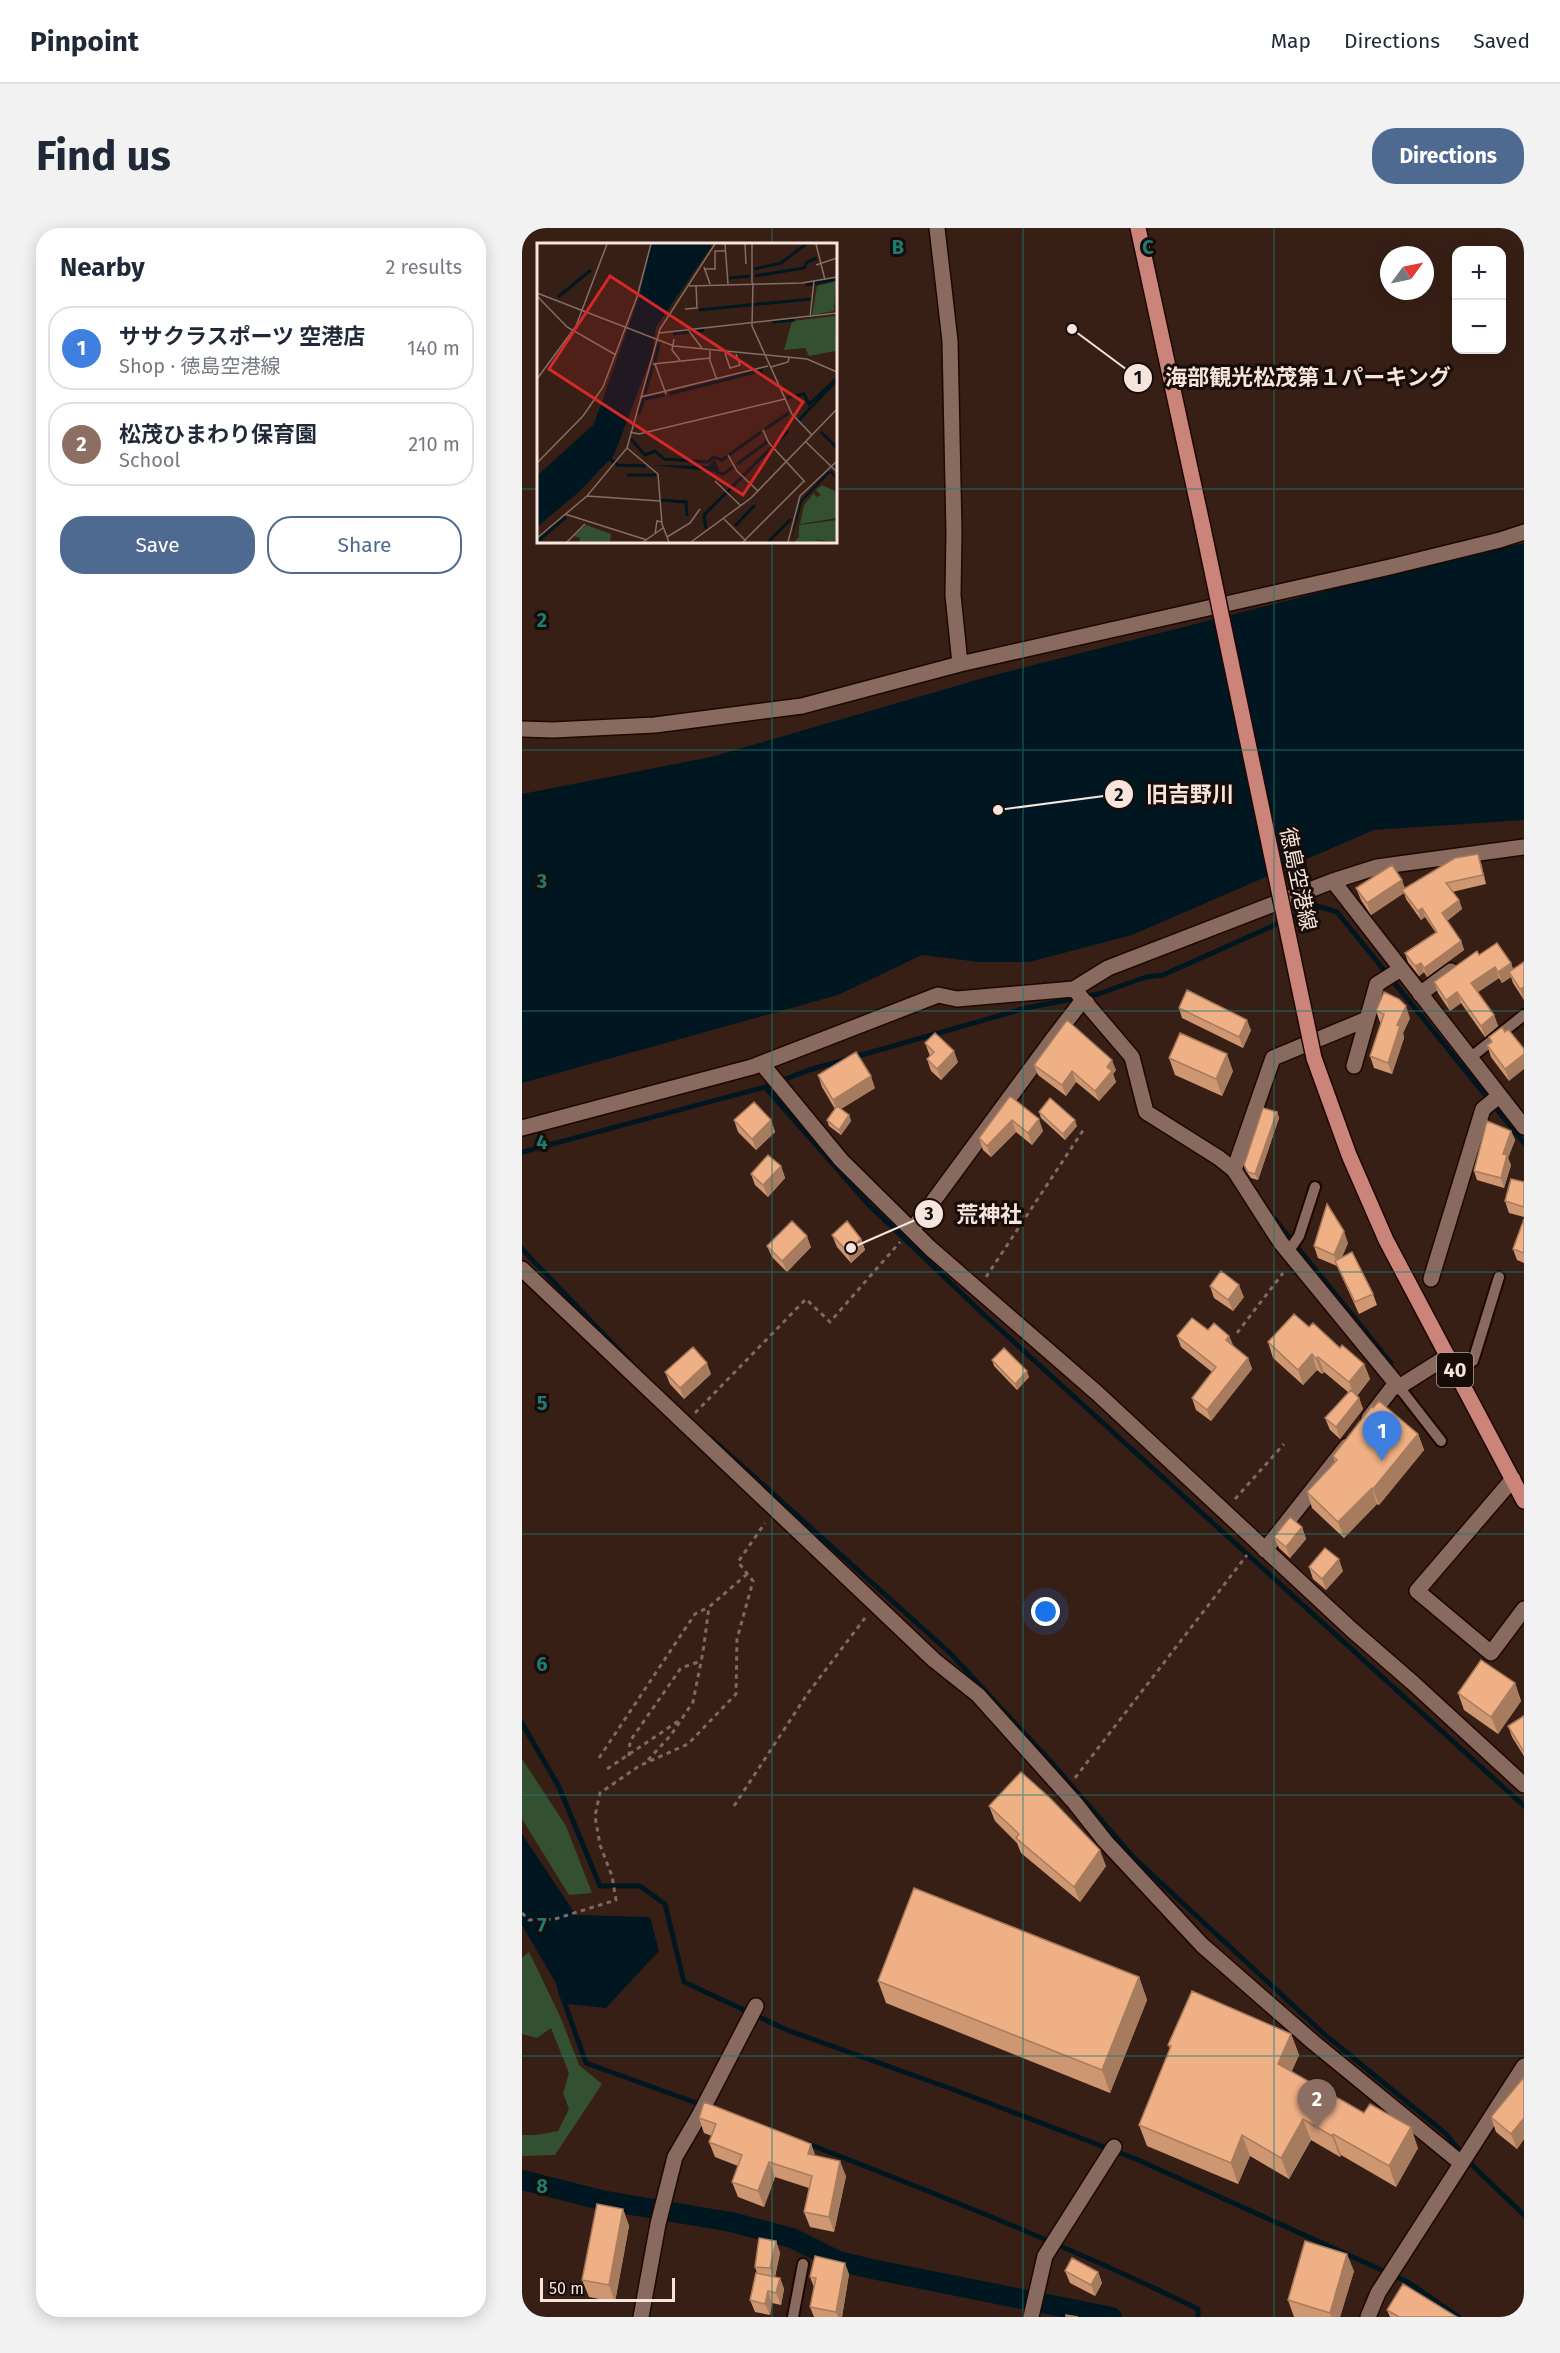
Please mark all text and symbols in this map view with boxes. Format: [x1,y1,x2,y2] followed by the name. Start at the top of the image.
[30,25,139,58] text: Pinpoint
[1271,28,1311,54] text: Map
[1344,28,1440,54] text: Directions
[1473,28,1530,54] text: Saved
[1372,128,1524,184] button: Directions
[36,131,171,181] text: Find us
[892,235,904,259] text: B
[1142,235,1154,259] text: C
[537,243,837,543] inset map
[1380,246,1434,300] north arrow
[1452,246,1506,354] map controls
[1452,246,1506,300] button: +
[60,252,145,283] text: Nearby
[385,255,462,279] text: 2 results
[1452,300,1506,354] button: −
[119,323,365,350] text: ササクラスポーツ 空港店
[77,336,86,360] text: 1
[407,336,460,360] text: 140 m
[119,354,281,378] text: Shop · 徳島空港線
[1123,358,1463,398] callout: 海部観光松茂第１パーキング
[1165,364,1451,391] text: 海部観光松茂第１パーキング
[1134,367,1142,389] text: 1
[119,421,317,448] text: 松茂ひまわり保育園
[76,432,87,456] text: 2
[408,432,460,456] text: 210 m
[119,448,180,472] text: School
[60,516,255,574] button: Save
[267,516,462,574] button: Share
[537,608,547,632] text: 2
[1104,774,1246,814] callout: 旧吉野川
[1146,781,1234,808] text: 旧吉野川
[1114,784,1124,806] text: 2
[1274,825,1322,933] street label: 徳島空港線
[536,869,547,893] text: 3
[536,1130,548,1154] text: 4
[914,1194,1034,1234] callout: 荒神社
[956,1201,1022,1228] text: 荒神社
[923,1203,934,1225] text: 3
[1437,1353,1473,1387] road number: 40
[537,1391,548,1415] text: 5
[1362,1412,1402,1461] pin: 1
[1031,1597,1060,1626] your location
[536,1652,548,1676] text: 6
[537,1913,547,1937] text: 7
[1298,2080,1336,2129] pin: 2
[536,2174,548,2198] text: 8
[540,2275,675,2302] scale bar
[549,2279,584,2298] text: 50 m

